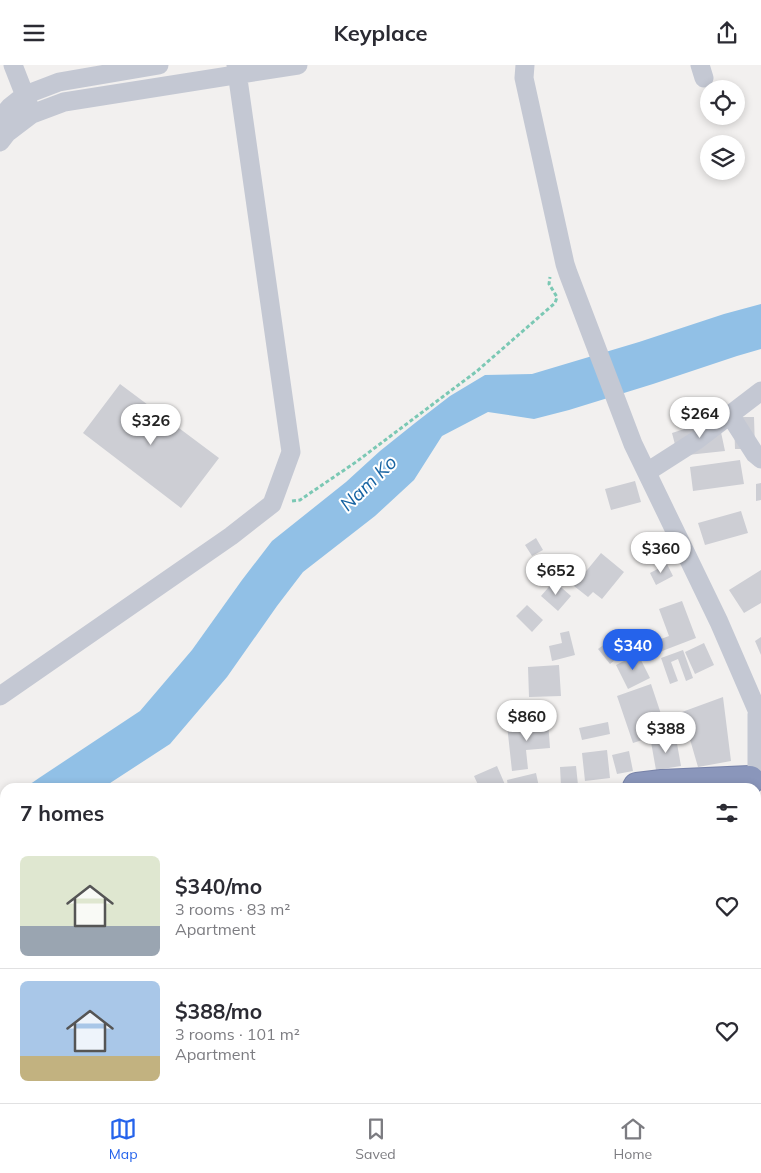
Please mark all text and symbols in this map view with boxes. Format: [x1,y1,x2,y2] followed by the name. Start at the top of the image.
[20,19,48,47] icon: menu
[333,19,428,47] text: Keyplace
[713,19,741,47] icon: share
[700,80,745,180] map controls
[700,80,745,125] button: locate
[700,135,745,180] button: layers
[670,397,730,439] pin: $264
[121,403,181,446] pin: $326
[681,403,719,423] text: $264
[132,410,170,430] text: $326
[335,450,402,516] water label: Nam Ko
[631,531,691,574] pin: $360
[642,538,680,558] text: $360
[526,553,586,596] pin: $652
[537,560,575,580] text: $652
[603,629,663,671] pin: $340
[614,635,652,655] text: $340
[497,699,557,742] pin: $860
[508,706,546,726] text: $860
[636,711,696,754] pin: $388
[647,718,685,738] text: $388
[713,799,741,827] icon: filters
[20,800,104,826] text: 7 homes
[175,873,262,899] text: $340/mo
[60,876,120,936] icon: home
[713,892,741,920] icon: heart
[175,899,290,919] text: 3 rooms · 83 m²
[175,919,256,939] text: Apartment
[175,998,262,1024] text: $388/mo
[60,1001,120,1061] icon: home
[713,1017,741,1045] icon: heart
[175,1024,300,1044] text: 3 rooms · 101 m²
[175,1044,256,1064] text: Apartment
[109,1115,138,1163] tab: Map
[355,1115,396,1163] tab: Saved
[613,1115,652,1163] tab: Home

